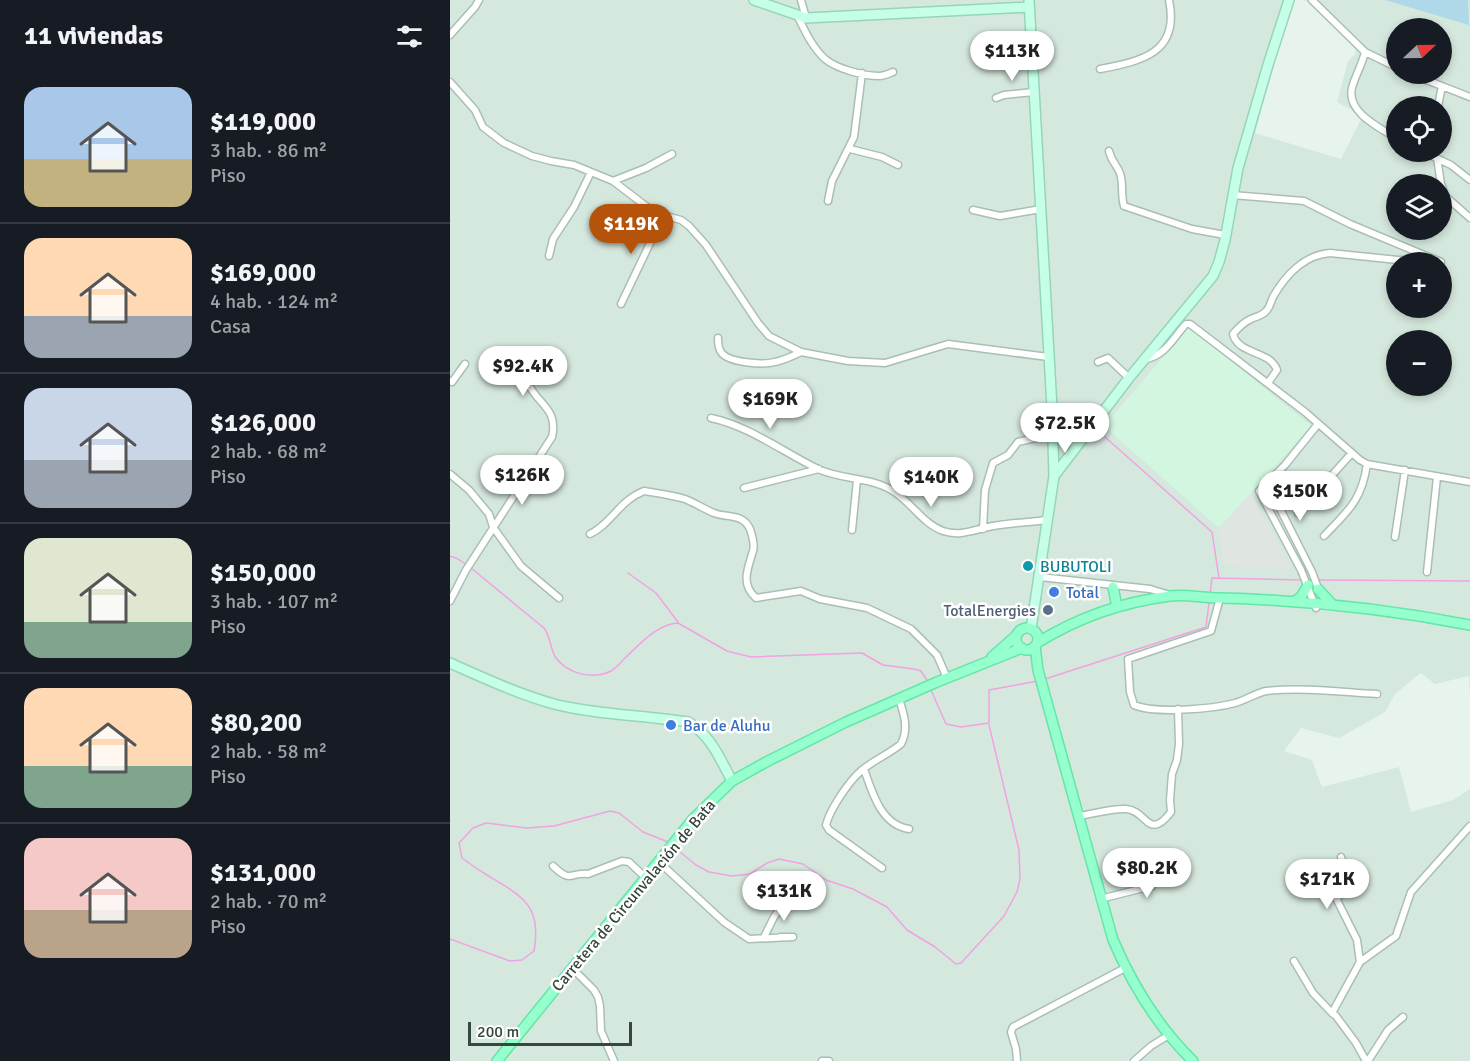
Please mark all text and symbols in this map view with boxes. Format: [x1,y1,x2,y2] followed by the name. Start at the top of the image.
[1386,18,1452,84] north arrow
[1386,18,1452,396] map controls
[24,20,163,52] text: 11 viviendas
[393,20,426,53] icon: filters
[970,31,1054,82] pin: $113K
[984,38,1040,63] text: $113K
[1386,96,1452,162] button: locate
[210,106,316,138] text: $119,000
[72,111,144,183] icon: home
[210,138,327,163] text: 3 hab. · 86 m²
[210,163,246,188] text: Piso
[1386,174,1452,240] button: layers
[589,204,673,255] pin: $119K
[603,211,659,236] text: $119K
[1386,252,1452,318] button: +
[210,257,316,289] text: $169,000
[72,262,144,334] icon: home
[210,289,338,314] text: 4 hab. · 124 m²
[210,314,251,339] text: Casa
[1386,330,1452,396] button: −
[474,346,572,397] pin: $92.4K
[492,353,554,378] text: $92.4K
[728,379,812,430] pin: $169K
[742,386,798,411] text: $169K
[1016,403,1114,454] pin: $72.5K
[210,407,316,439] text: $126,000
[1034,410,1096,435] text: $72.5K
[72,412,144,484] icon: home
[210,439,327,464] text: 2 hab. · 68 m²
[480,455,564,506] pin: $126K
[889,457,973,508] pin: $140K
[494,462,550,487] text: $126K
[210,464,246,489] text: Piso
[903,464,959,489] text: $140K
[1258,471,1342,522] pin: $150K
[1272,478,1328,503] text: $150K
[210,557,316,589] text: $150,000
[1040,557,1112,577] place label: BUBUTOLI
[1021,559,1035,573] marker: BUBUTOLI
[72,562,144,634] icon: home
[1066,583,1099,603] place label: Total
[1047,585,1061,599] marker: Total
[210,589,338,614] text: 3 hab. · 107 m²
[944,601,1036,621] place label: TotalEnergies
[1041,603,1055,617] marker: TotalEnergies
[210,614,246,639] text: Piso
[210,707,302,739] text: $80,200
[72,712,144,784] icon: home
[683,716,771,736] place label: Bar de Aluhu
[664,718,678,732] marker: Bar de Aluhu
[210,739,327,764] text: 2 hab. · 58 m²
[210,764,246,789] text: Piso
[548,796,720,996] street label: Carretera de Circunvalación de Bata
[1098,848,1196,899] pin: $80.2K
[1116,855,1178,880] text: $80.2K
[210,857,316,889] text: $131,000
[1285,859,1369,910] pin: $171K
[72,862,144,934] icon: home
[1299,866,1355,891] text: $171K
[742,871,826,922] pin: $131K
[756,878,812,903] text: $131K
[210,889,327,914] text: 2 hab. · 70 m²
[210,914,246,939] text: Piso
[468,1019,632,1046] scale bar
[477,1022,519,1042] text: 200 m

